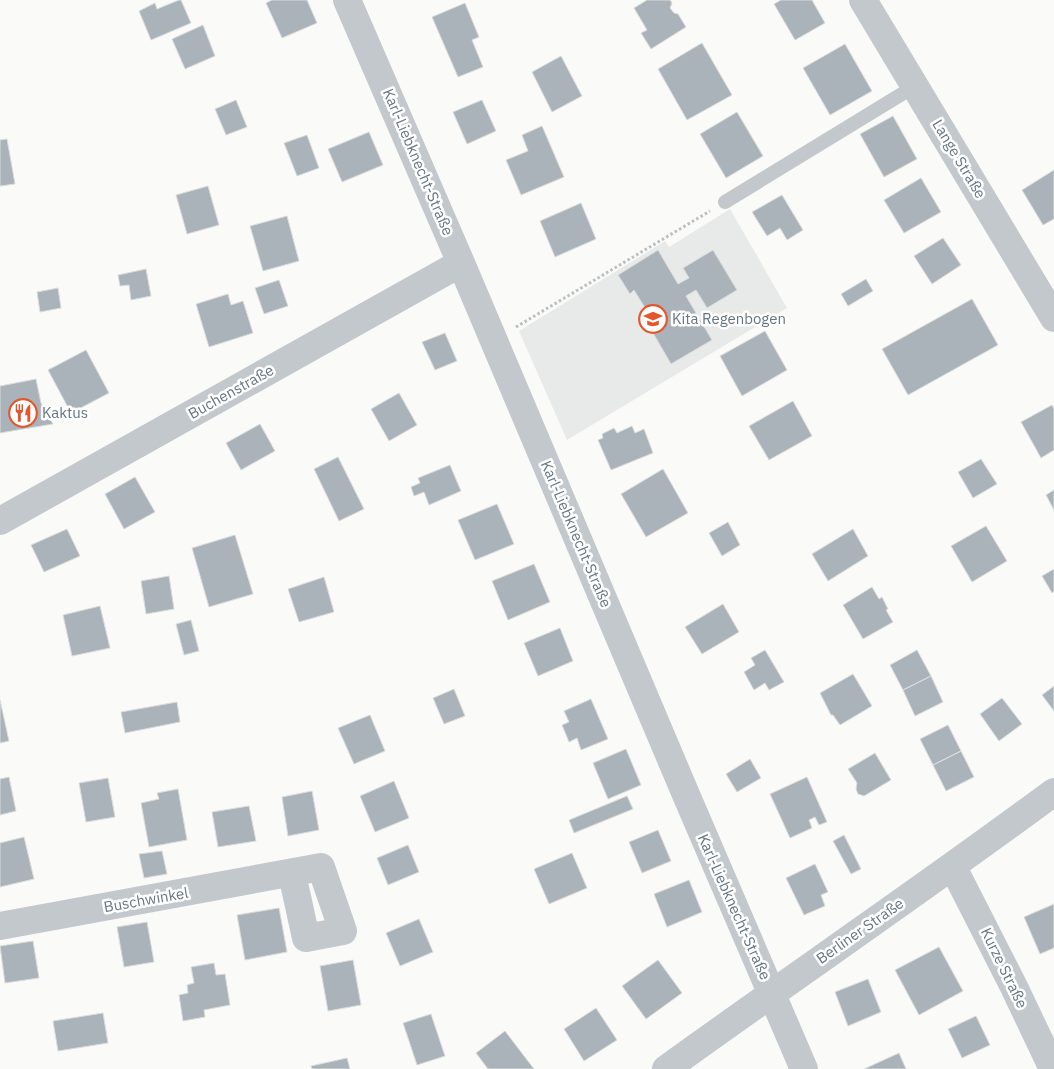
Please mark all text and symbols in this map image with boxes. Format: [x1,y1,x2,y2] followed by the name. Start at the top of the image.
[379,86,458,238] street label: Karl-Liebknecht-Straße
[928,116,990,202] street label: Lange Straße
[638,304,668,334] school or university icon: Kita Regenbogen
[672,309,786,328] place label: Kita Regenbogen
[185,360,277,423] street label: Buchenstraße
[8,398,38,428] restaurant icon: Kaktus
[42,403,88,422] place label: Kaktus
[537,458,616,610] street label: Karl-Liebknecht-Straße
[694,831,775,983] street label: Karl-Liebknecht-Straße
[102,883,190,916] street label: Buschwinkel
[812,893,907,968] street label: Berliner Straße
[977,924,1032,1011] street label: Kurze Straße

